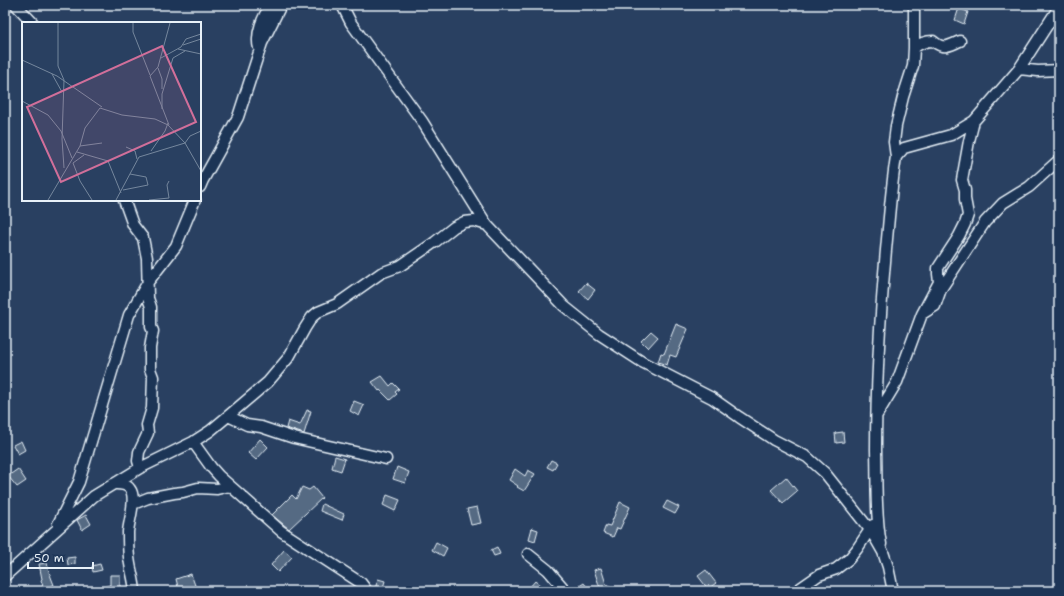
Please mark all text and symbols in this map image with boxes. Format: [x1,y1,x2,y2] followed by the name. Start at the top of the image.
[22,22,201,201] inset map
[28,544,93,570] scale bar
[34,550,64,566] text: 50 m

